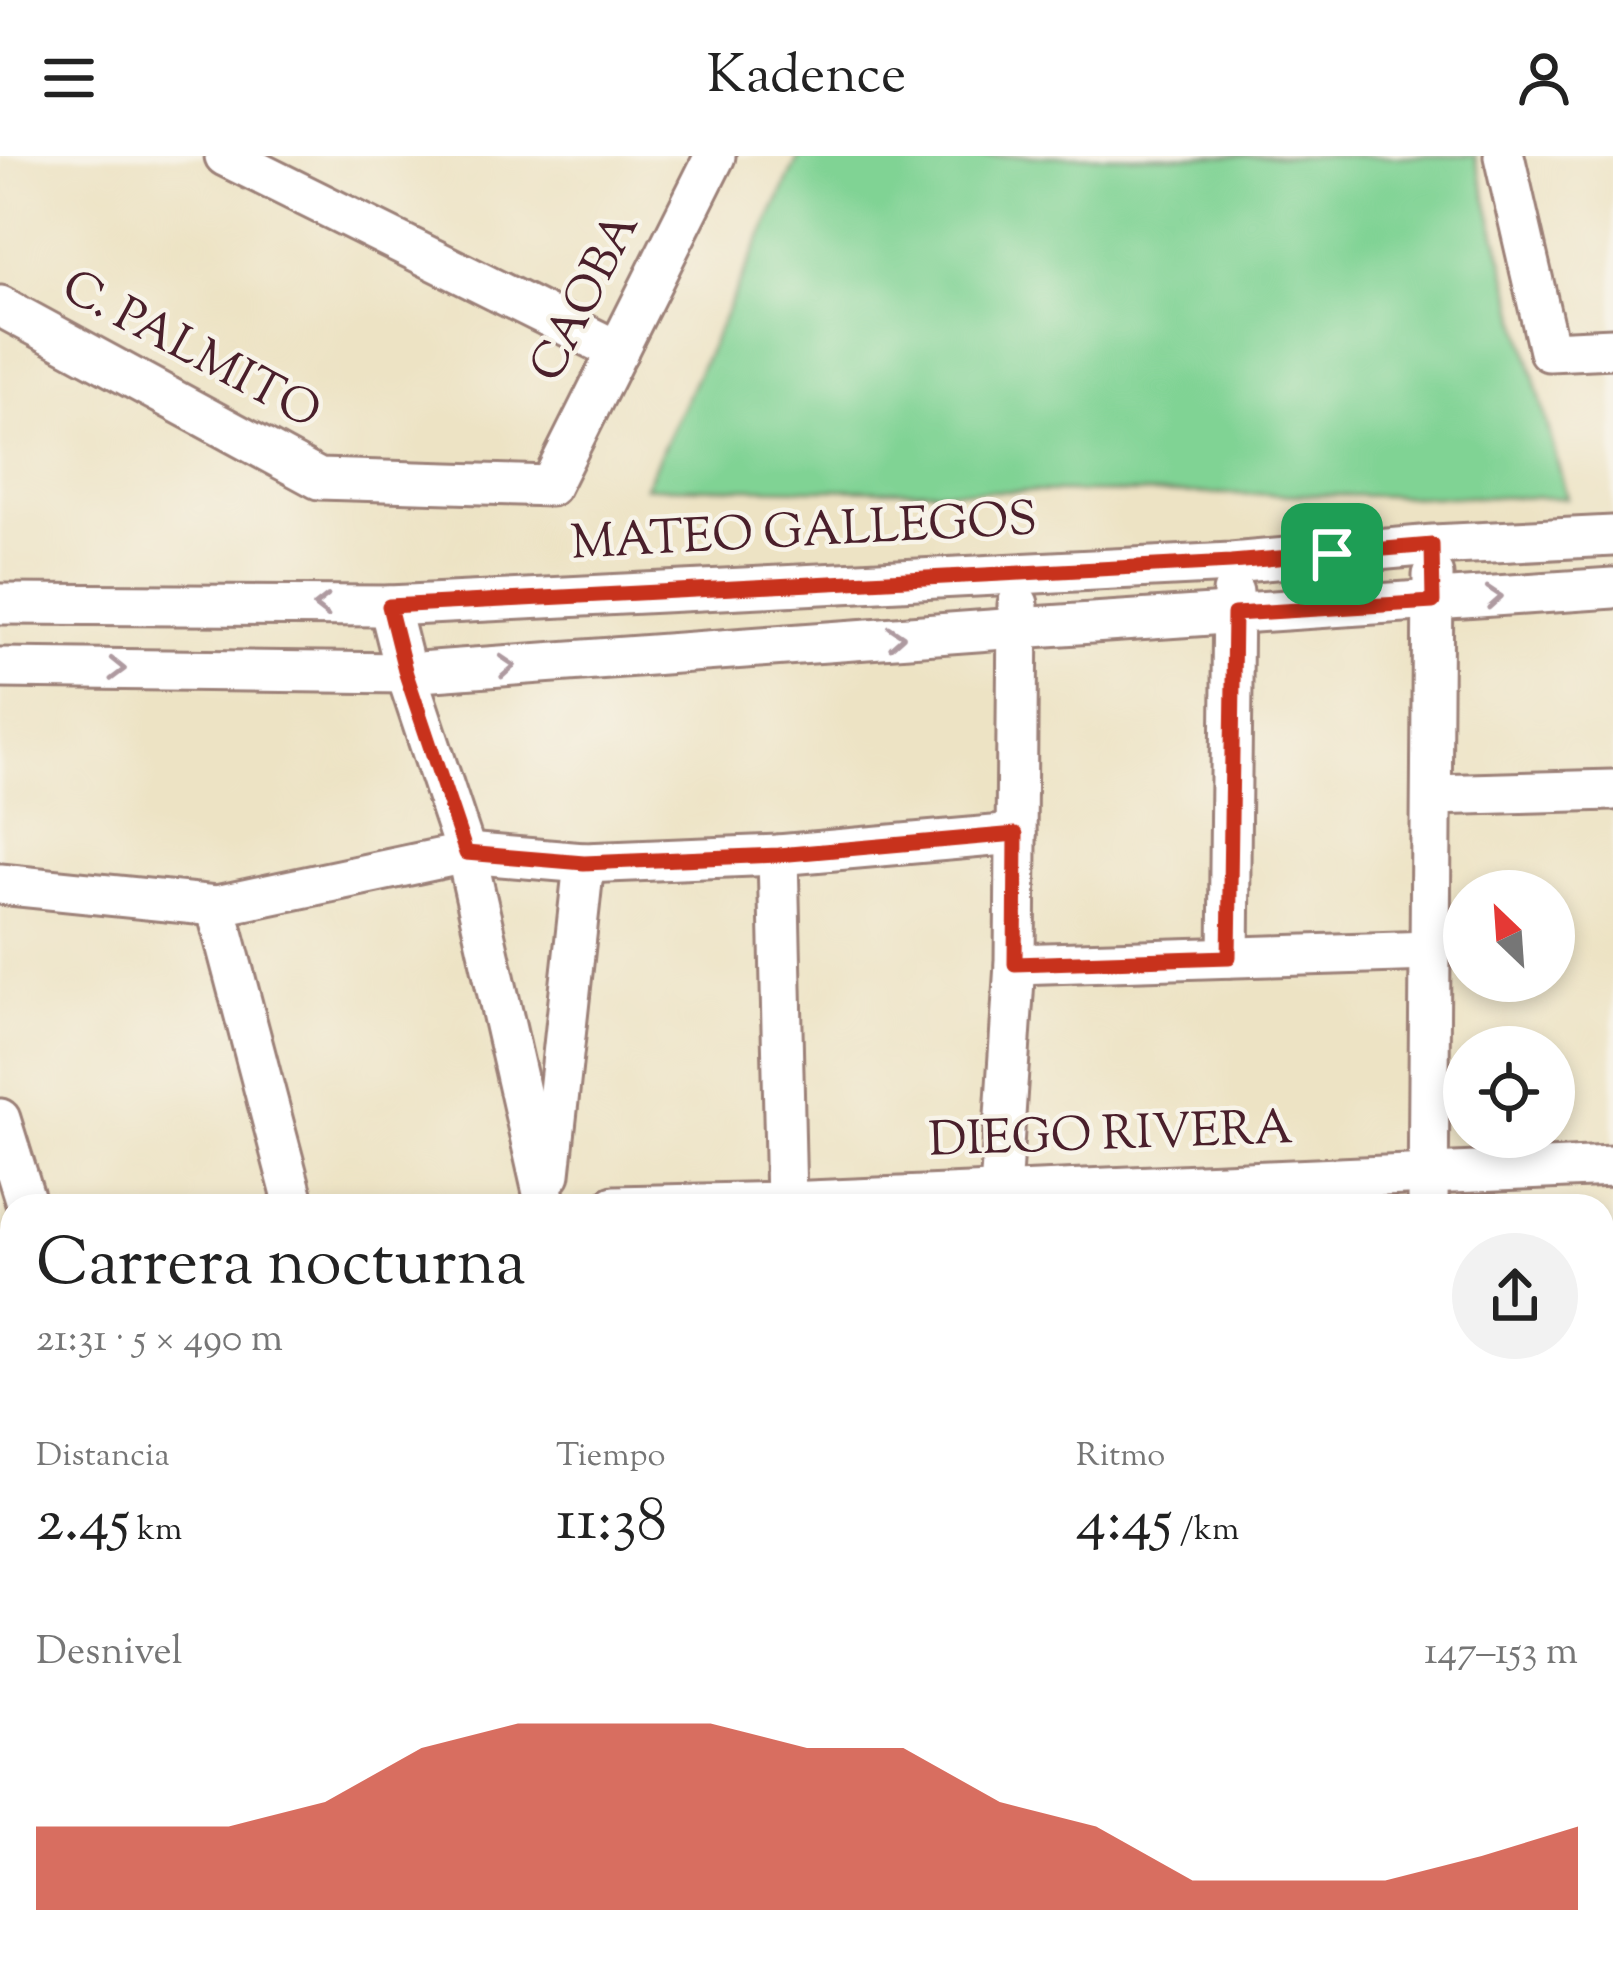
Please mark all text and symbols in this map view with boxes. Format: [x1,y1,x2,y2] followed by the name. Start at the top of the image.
[707,39,906,117] text: Kadence
[36,45,102,111] icon: menu
[1511,45,1577,111] icon: person
[515,201,659,395] street label: CAOBA
[48,255,332,449] street label: C. PALMITO
[569,487,1039,581] street label: MATEO GALLEGOS
[1281,503,1383,605] pin
[1299,521,1365,587] icon: arrive
[1485,585,1504,611] one-way arrow
[312,593,331,619] one-way arrow
[887,625,906,650] one-way arrow
[498,653,517,679] one-way arrow
[108,656,127,682] one-way arrow
[1443,870,1575,1002] north arrow
[1443,870,1575,1158] map controls
[1443,1026,1575,1158] button: locate
[928,1096,1294,1178] street label: DIEGO RIVERA
[36,1220,526,1315] text: Carrera nocturna
[1452,1233,1578,1359] button: share
[36,1313,283,1369] text: 21:31 · 5 × 490 m
[36,1433,170,1481] text: Distancia
[556,1433,666,1481] text: Tiempo
[1076,1433,1165,1481] text: Ritmo
[36,1481,130,1568] text: 2.45
[556,1481,667,1568] text: 11:38
[1076,1481,1173,1568] text: 4:45
[130,1507,182,1555] text: km
[1173,1507,1239,1555] text: /km
[36,1626,182,1682] text: Desnivel
[1424,1626,1578,1682] text: 147–153 m

